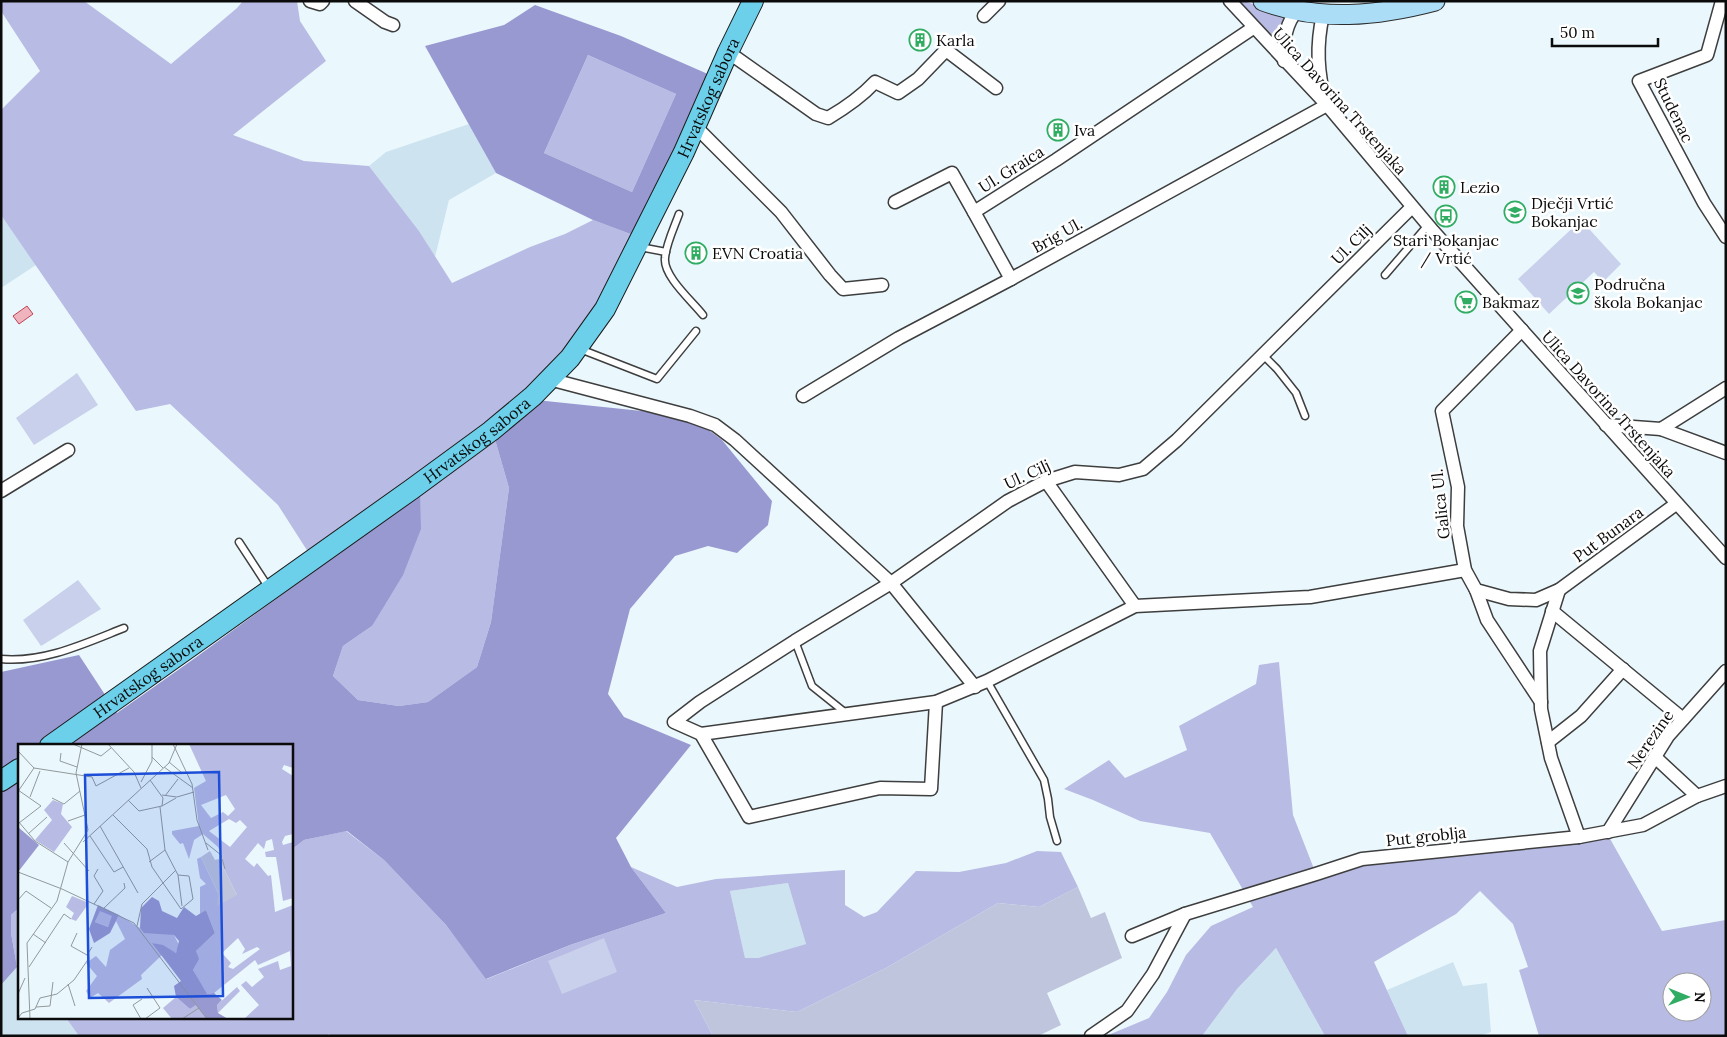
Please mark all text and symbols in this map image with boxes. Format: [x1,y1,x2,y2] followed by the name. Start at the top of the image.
[1552,15,1658,47] scale bar
[1269,23,1411,179] street label: Ulica Davorina Trstenjaka
[1560,23,1595,42] text: 50 m
[908,28,932,52] building icon: Karla
[936,30,975,50] place label: Karla
[673,34,744,161] street label: Hrvatskog sabora
[1650,74,1698,146] street label: Studenac
[1046,118,1070,142] building icon: Iva
[1074,120,1095,140] place label: Iva
[975,141,1047,197] street label: Ul. Graica
[1432,175,1456,199] building icon: Lezio
[1460,177,1500,197] place label: Lezio
[1531,193,1614,231] place label: Dječji Vrtić Bokanjac
[1503,200,1527,224] school or university icon: Dječji Vrtić Bokanjac
[1434,204,1458,228] bus stop icon: Stari Bokanjac / Vrtić
[1028,213,1086,257] street label: Brig Ul.
[1327,220,1375,268] street label: Ul. Cilj
[1393,230,1499,269] place label: Stari Bokanjac / Vrtić
[684,241,708,265] building icon: EVN Croatia
[712,243,803,263] place label: EVN Croatia
[1594,274,1703,312] place label: Područna škola Bokanjac
[1566,281,1590,305] school or university icon: Područna škola Bokanjac
[1454,290,1478,314] supermarket icon: Bakmaz
[1482,292,1540,312] place label: Bakmaz
[1538,326,1680,482] street label: Ulica Davorina Trstenjaka
[419,393,534,487] street label: Hrvatskog sabora
[1001,455,1053,493] street label: Ul. Cilj
[1426,468,1454,540] street label: Galica Ul.
[1569,502,1647,566] street label: Put Bunara
[89,631,206,722] street label: Hrvatskog sabora
[1623,705,1678,772] street label: Nerezine
[18,744,292,1020] inset map
[1385,822,1467,850] street label: Put groblja
[1662,972,1712,1022] north arrow
[1691,992,1709,1003] text: N

